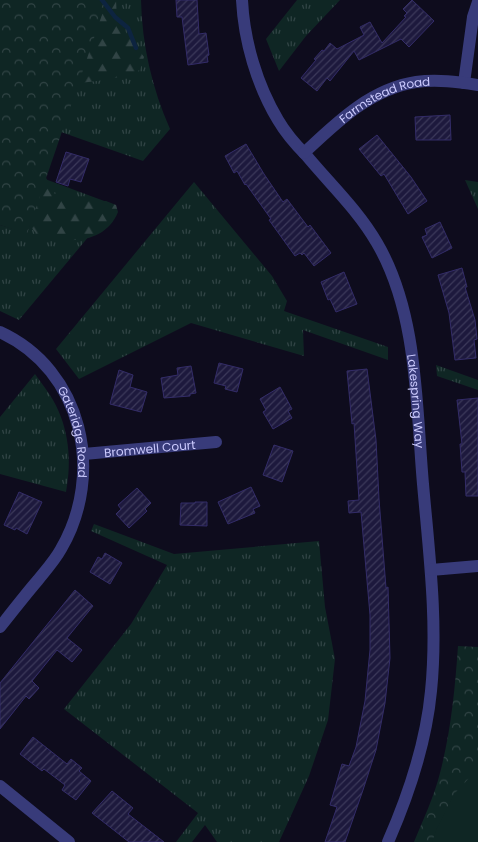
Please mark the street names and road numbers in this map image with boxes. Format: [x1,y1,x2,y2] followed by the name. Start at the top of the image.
[335,72,431,127] street label: Farmstead Road
[404,353,429,449] street label: Lakespring Way
[54,383,92,478] street label: Gateridge Road
[103,435,196,461] street label: Bromwell Court

